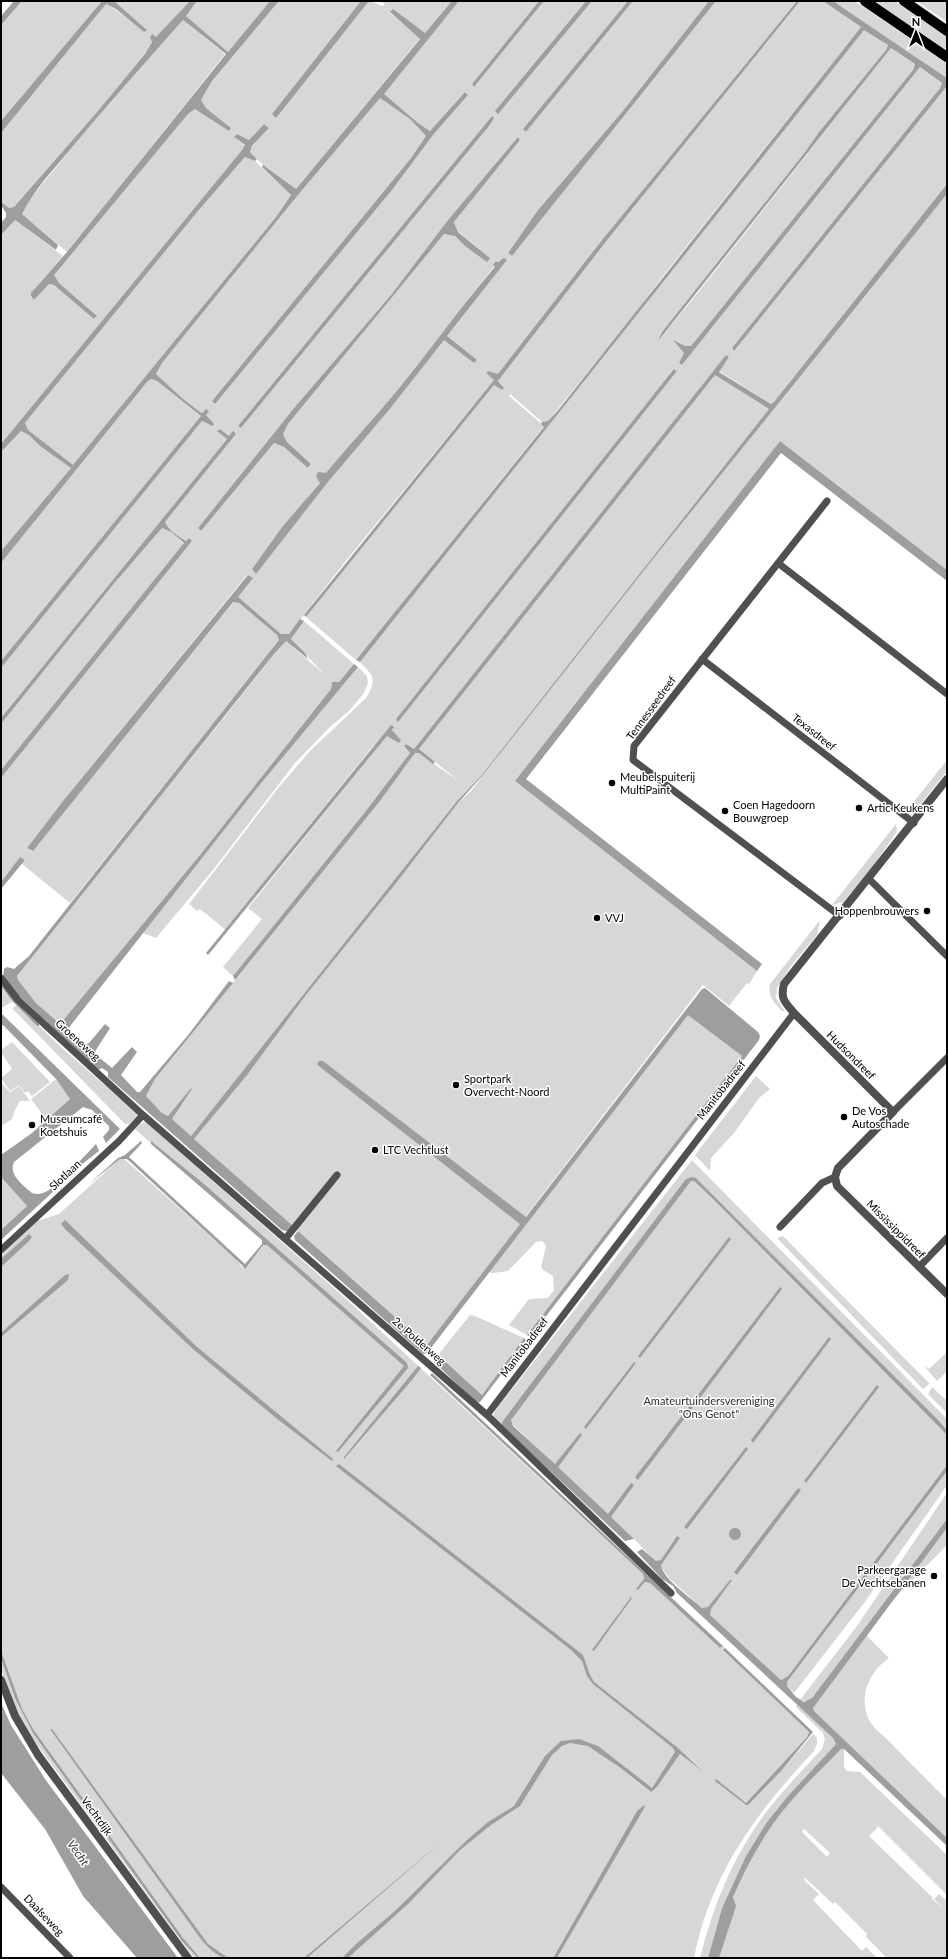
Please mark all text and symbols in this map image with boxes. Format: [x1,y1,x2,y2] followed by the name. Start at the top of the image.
[896,12,936,52] north arrow
[912,15,920,28] text: N
[623,673,678,742] street label: Tennesseedreef
[790,710,839,753] street label: Texasdreef
[620,770,696,796] place label: Meubelspuiterij MultiPaint
[607,778,617,788] marker: Meubelspuiterij MultiPaint
[733,798,815,824] place label: Coen Hagedoorn Bouwgroep
[867,801,934,814] place label: Artic Keukens
[854,803,864,813] marker: Artic Keukens
[720,806,730,816] marker: Coen Hagedoorn Bouwgroep
[835,904,919,917] place label: Hoppenbrouwers
[922,906,932,916] marker: Hoppenbrouwers
[605,911,624,924] place label: VVJ
[592,913,602,923] marker: VVJ
[53,1016,104,1063] street label: Groeneweg
[824,1028,878,1082] street label: Hudsondreef
[693,1057,748,1122] street label: Manitobadreef
[464,1072,549,1098] place label: Sportpark Overvecht-Noord
[451,1080,461,1090] marker: Sportpark Overvecht-Noord
[852,1104,909,1130] place label: De Vos Autoschade
[40,1112,102,1138] place label: Museumcafé Koetshuis
[839,1112,849,1122] marker: De Vos Autoschade
[27,1120,37,1130] marker: Museumcafé Koetshuis
[383,1143,449,1156] place label: LTC Vechtlust
[370,1145,380,1155] marker: LTC Vechtlust
[46,1157,83,1192] street label: Slotlaan
[864,1197,928,1261] street label: Mississippidreef
[390,1314,449,1367] street label: 2e Polderweg
[497,1314,550,1379] street label: Manitobadreef
[643,1394,775,1420] park label: Amateurtuindersvereniging "Ons Genot"
[842,1563,926,1589] place label: Parkeergarage De Vechtsebanen
[929,1571,939,1581] marker: Parkeergarage De Vechtsebanen
[79,1794,116,1838] street label: Vechtdijk
[64,1837,93,1869] water label: Vecht
[21,1891,67,1938] street label: Daalseweg

